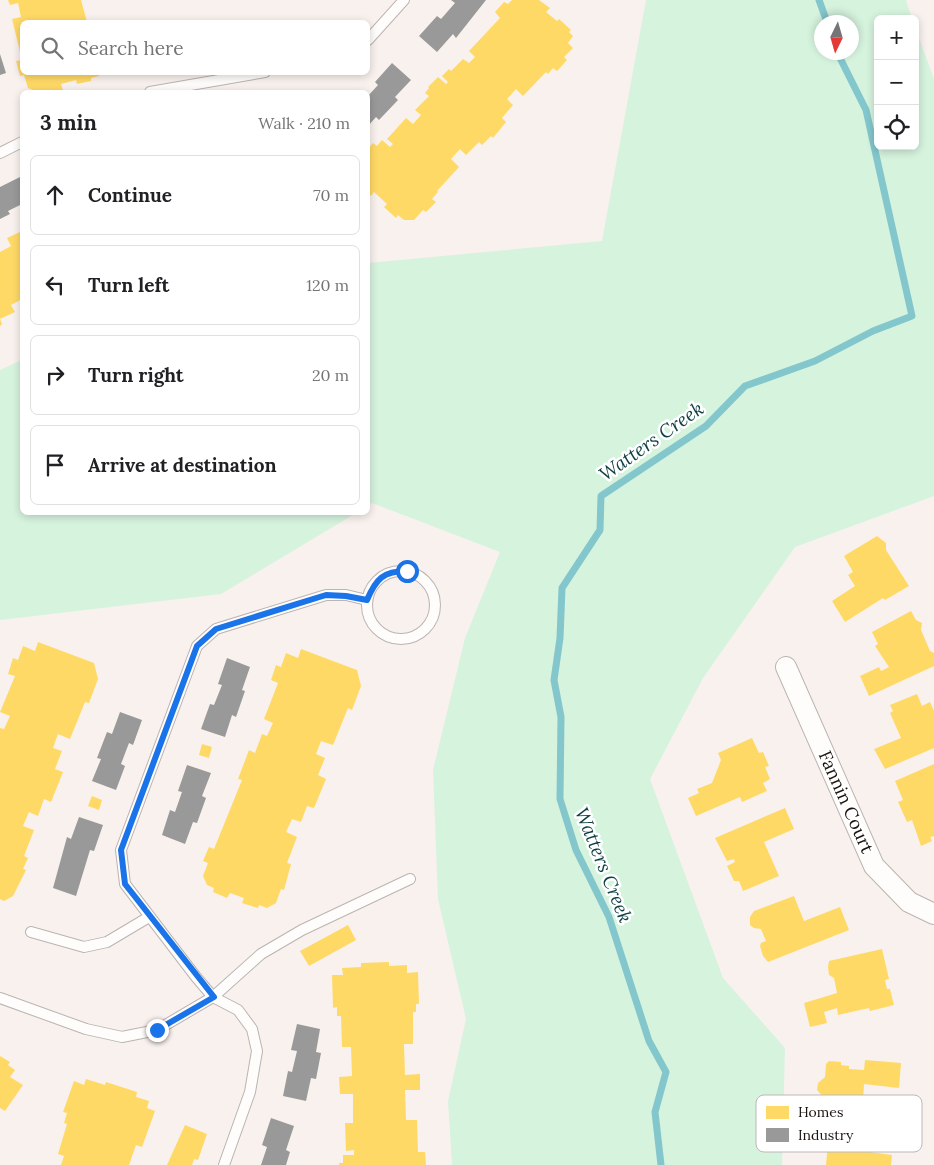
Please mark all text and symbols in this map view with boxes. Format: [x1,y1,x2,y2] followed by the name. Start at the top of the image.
[814,15,859,60] north arrow
[874,15,919,150] map controls
[874,15,919,60] button: +
[20,20,370,75] search box
[38,34,66,62] icon: search
[78,36,184,60] text: Search here
[874,60,919,105] button: −
[874,105,919,150] button: locate
[40,109,97,136] text: 3 min
[258,113,350,133] text: Walk · 210 m
[41,181,69,209] icon: ahead
[88,183,172,207] text: Continue
[313,185,349,205] text: 70 m
[41,271,69,299] icon: left
[88,273,169,297] text: Turn left
[306,275,349,295] text: 120 m
[41,361,69,389] icon: right
[88,363,184,387] text: Turn right
[312,365,349,385] text: 20 m
[594,396,708,486] water label: Watters Creek
[41,451,69,479] icon: arrive
[88,453,277,477] text: Arrive at destination
[396,560,419,583] route start
[814,747,879,857] street label: Fannin Court
[570,804,638,926] water label: Watters Creek
[146,1019,169,1042] route end
[756,1095,922,1152] legend
[798,1103,843,1121] text: Homes
[798,1126,854,1144] text: Industry

